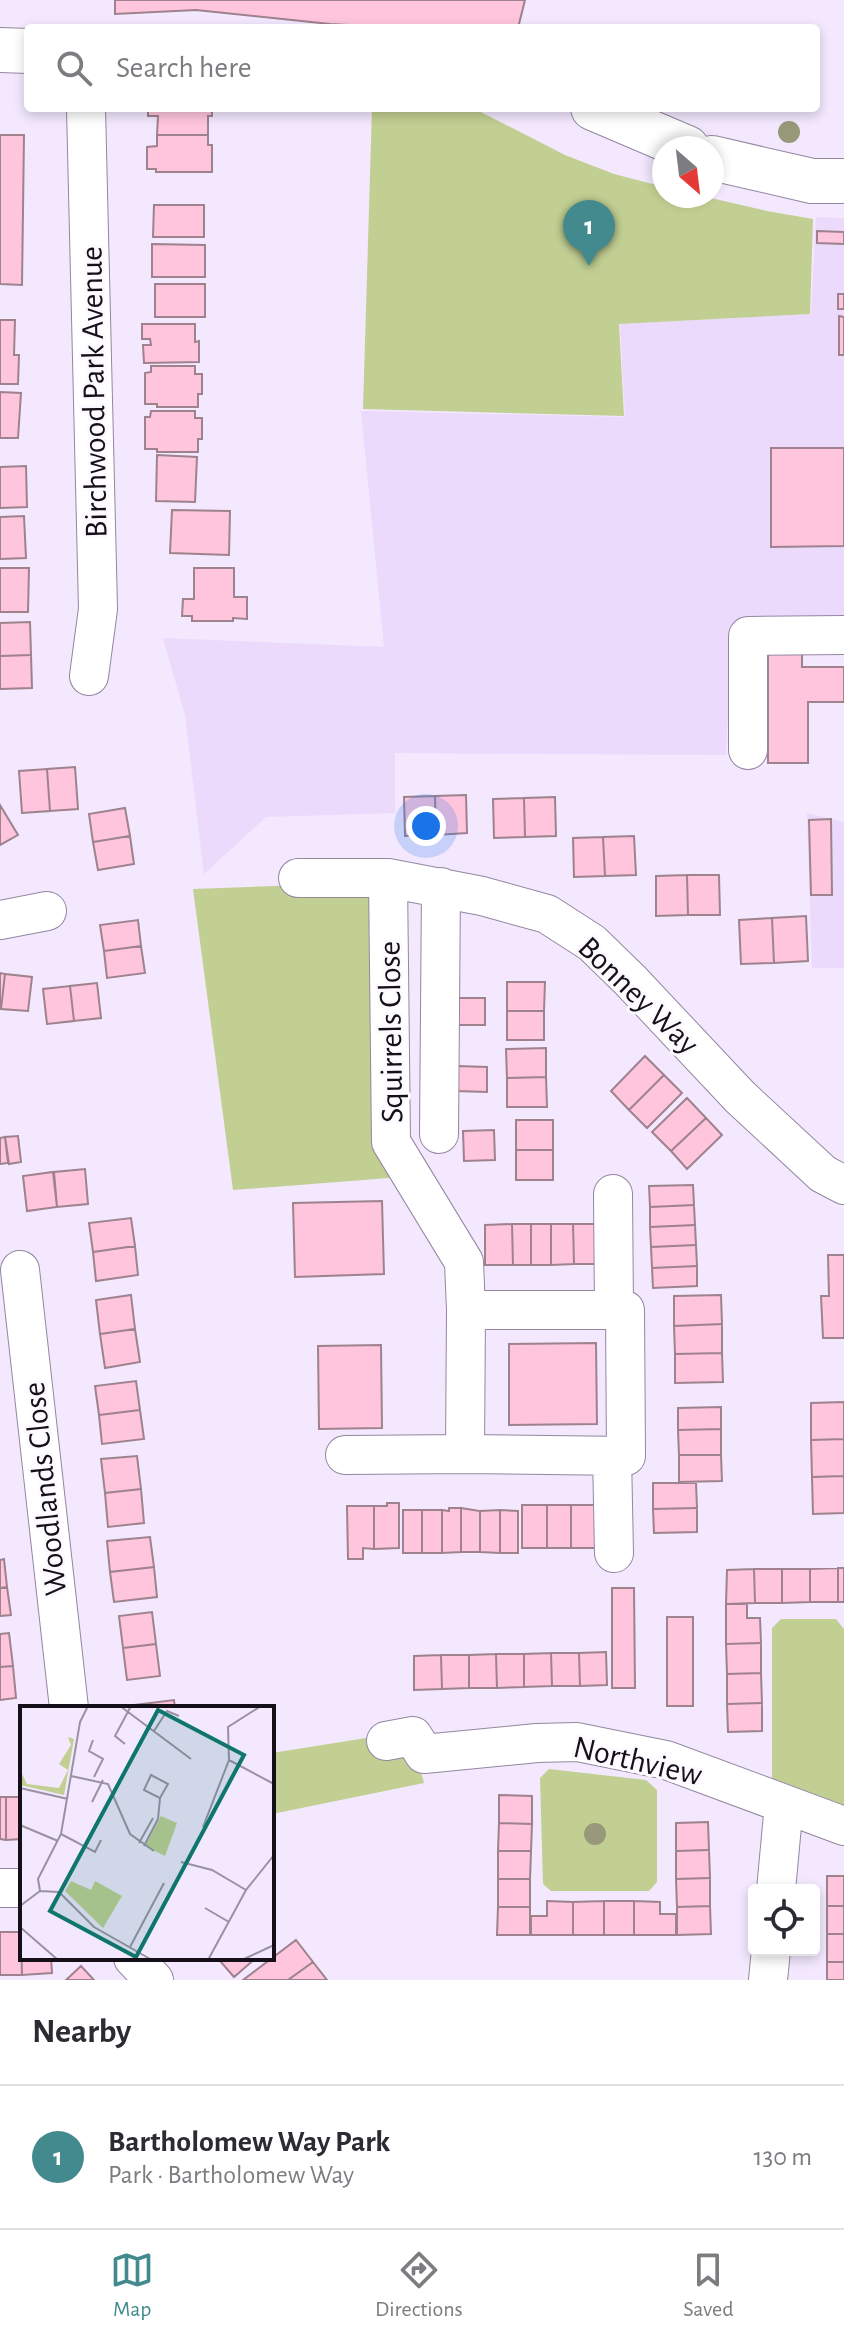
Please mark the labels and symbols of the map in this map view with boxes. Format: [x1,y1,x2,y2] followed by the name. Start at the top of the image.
[652,136,724,208] north arrow
[563,200,615,266] pin: 1
[75,246,113,538] street label: Birchwood Park Avenue
[406,806,446,846] your location
[572,931,705,1061] street label: Bonney Way
[373,941,409,1123] street label: Squirrels Close
[18,1381,72,1597] street label: Woodlands Close
[20,1706,274,1960] inset map
[570,1731,706,1791] street label: Northview

